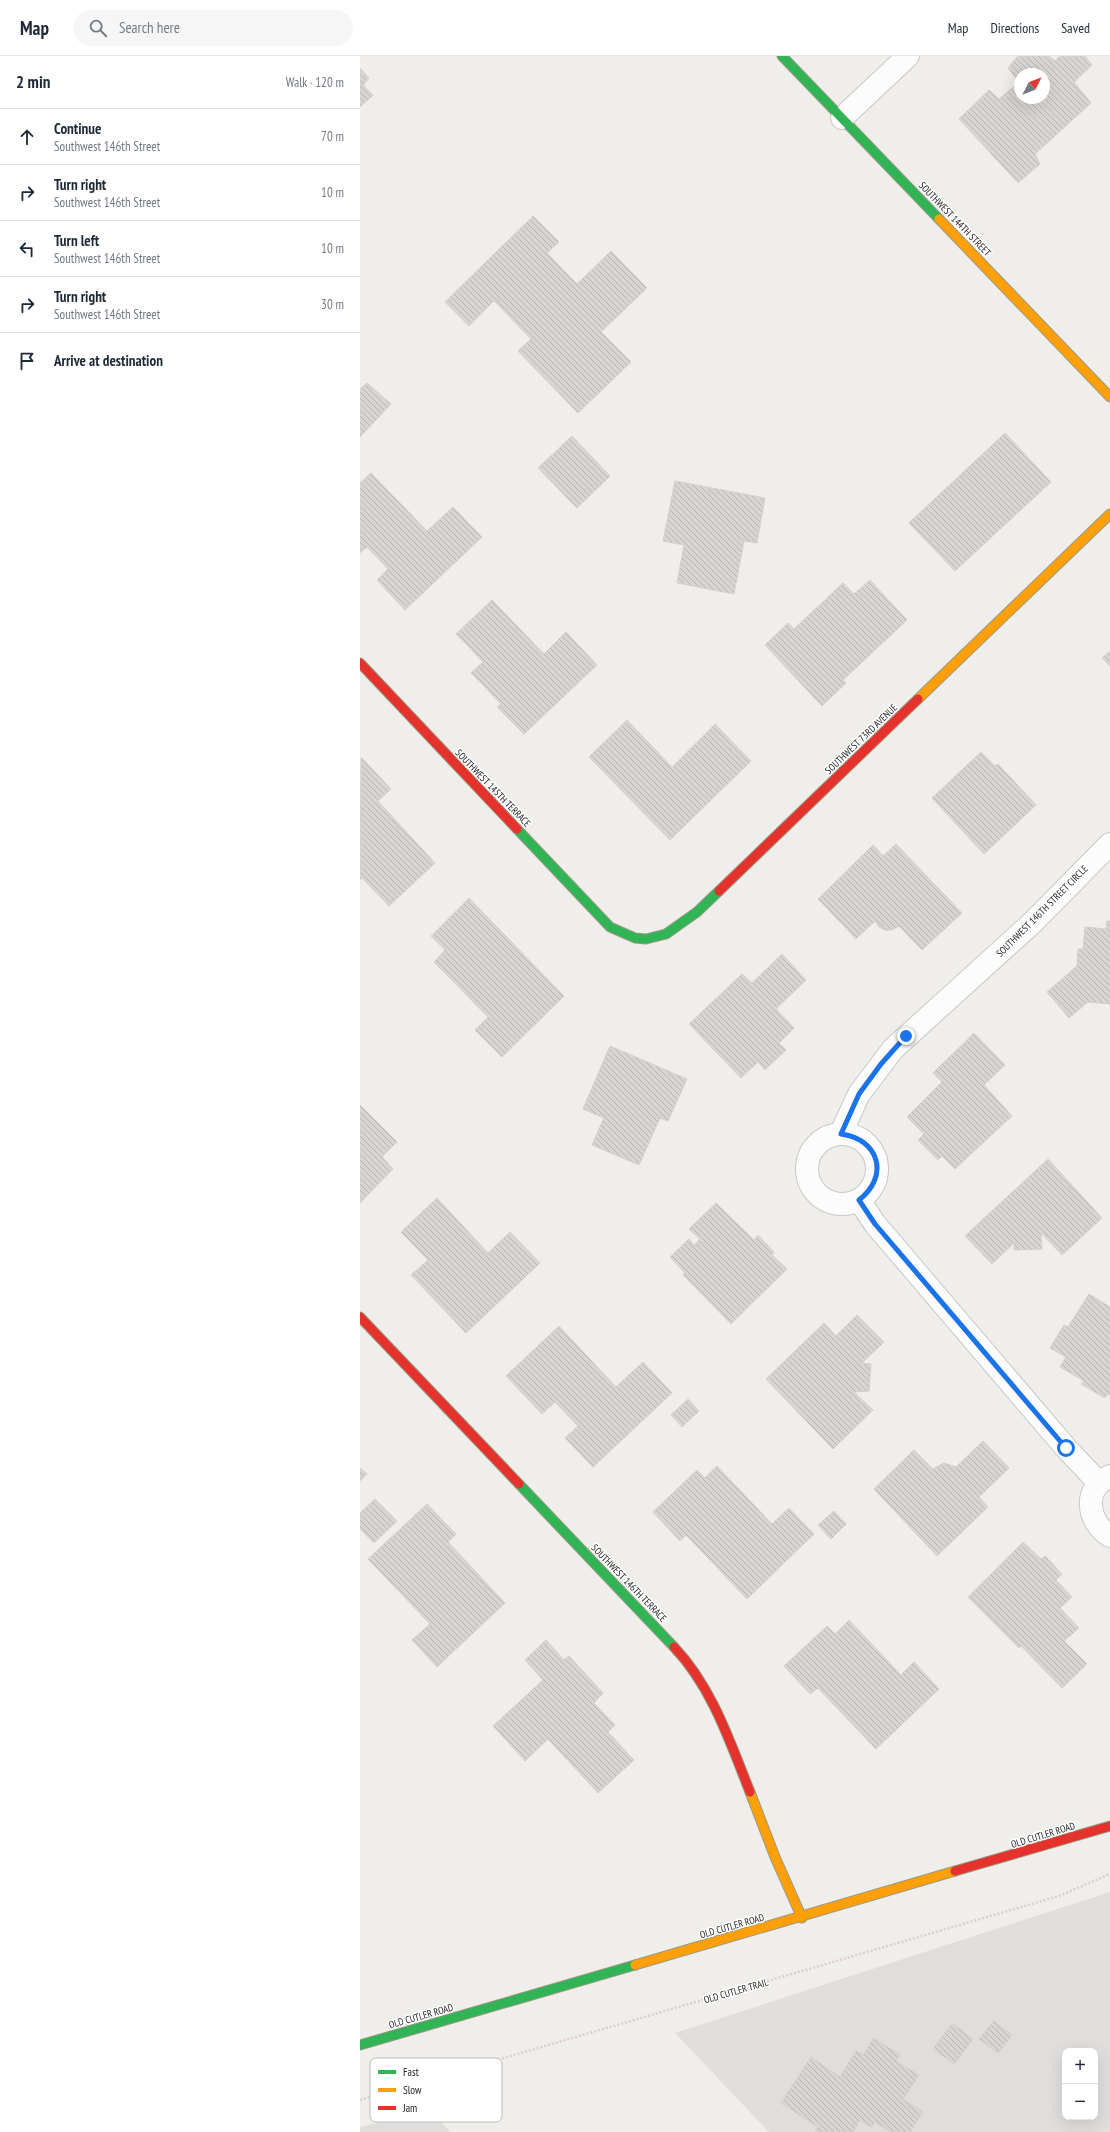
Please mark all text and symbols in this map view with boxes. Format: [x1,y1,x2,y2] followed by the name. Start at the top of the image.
[73,10,353,46] search box
[20,16,49,40] text: Map
[87,17,109,39] icon: search
[119,18,180,37] text: Search here
[948,19,968,37] text: Map
[990,19,1039,37] text: Directions
[1061,19,1090,37] text: Saved
[1014,68,1050,104] north arrow
[16,71,50,93] text: 2 min
[286,74,344,91] text: Walk · 120 m
[54,119,101,138] text: Continue
[16,126,38,148] icon: ahead
[321,128,344,145] text: 70 m
[54,138,160,155] text: Southwest 146th Street
[54,175,106,194] text: Turn right
[916,179,994,259] street label: SOUTHWEST 144TH STREET
[16,182,38,204] icon: right
[321,184,344,201] text: 10 m
[54,194,160,211] text: Southwest 146th Street
[54,231,99,250] text: Turn left
[16,238,38,260] icon: left
[321,240,344,257] text: 10 m
[54,250,160,267] text: Southwest 146th Street
[54,287,106,306] text: Turn right
[16,294,38,316] icon: right
[321,296,344,313] text: 30 m
[54,306,160,323] text: Southwest 146th Street
[16,350,38,372] icon: arrive
[54,351,163,370] text: Arrive at destination
[822,701,900,777] street label: SOUTHWEST 73RD AVENUE
[453,746,533,830] street label: SOUTHWEST 145TH TERRACE
[993,862,1091,960] street label: SOUTHWEST 146TH STREET CIRCLE
[897,1027,915,1045] route end
[1057,1439,1075,1457] route start
[589,1541,669,1625] street label: SOUTHWEST 146TH TERRACE
[1009,1819,1077,1851] street label: OLD CUTLER ROAD
[698,1911,766,1941] street label: OLD CUTLER ROAD
[702,1975,771,2006] street label: OLD CUTLER TRAIL
[387,2001,455,2031] street label: OLD CUTLER ROAD
[1062,2048,1098,2120] map controls
[1062,2048,1098,2084] button: +
[370,2058,502,2122] legend
[403,2065,419,2079] text: Fast
[403,2083,422,2097] text: Slow
[1062,2084,1098,2120] button: −
[402,2101,417,2115] text: Jam

